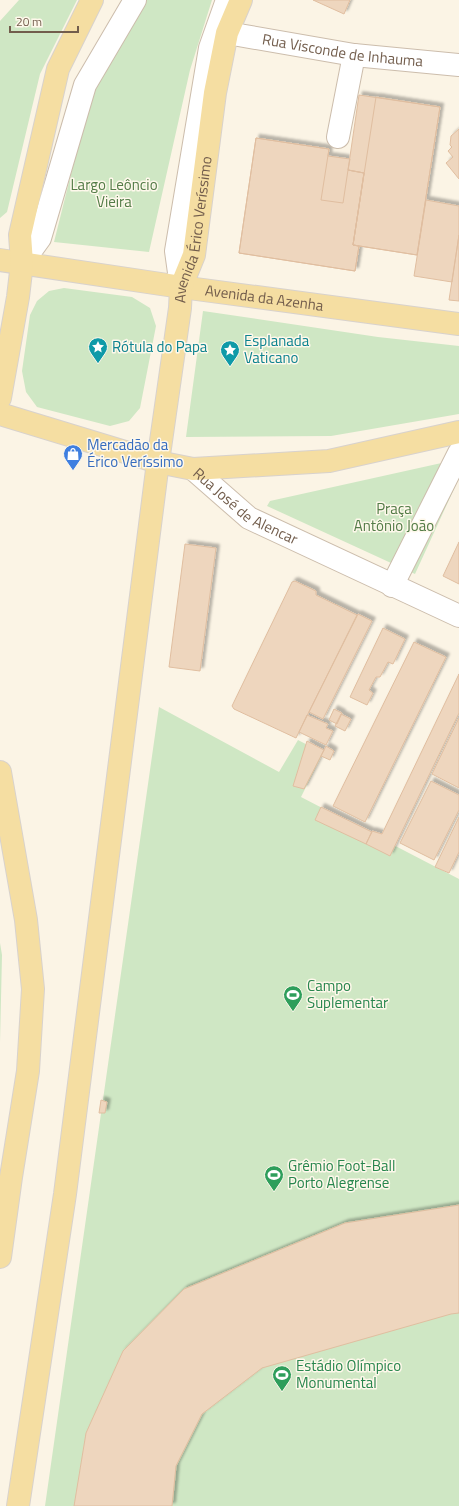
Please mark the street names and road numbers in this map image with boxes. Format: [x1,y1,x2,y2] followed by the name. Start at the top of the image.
[260,27,425,73] street label: Rua Visconde de Inhauma
[168,155,218,304] street label: Avenida Érico Veríssimo
[204,278,325,317] street label: Avenida da Azenha
[188,462,302,550] street label: Rua José de Alencar

